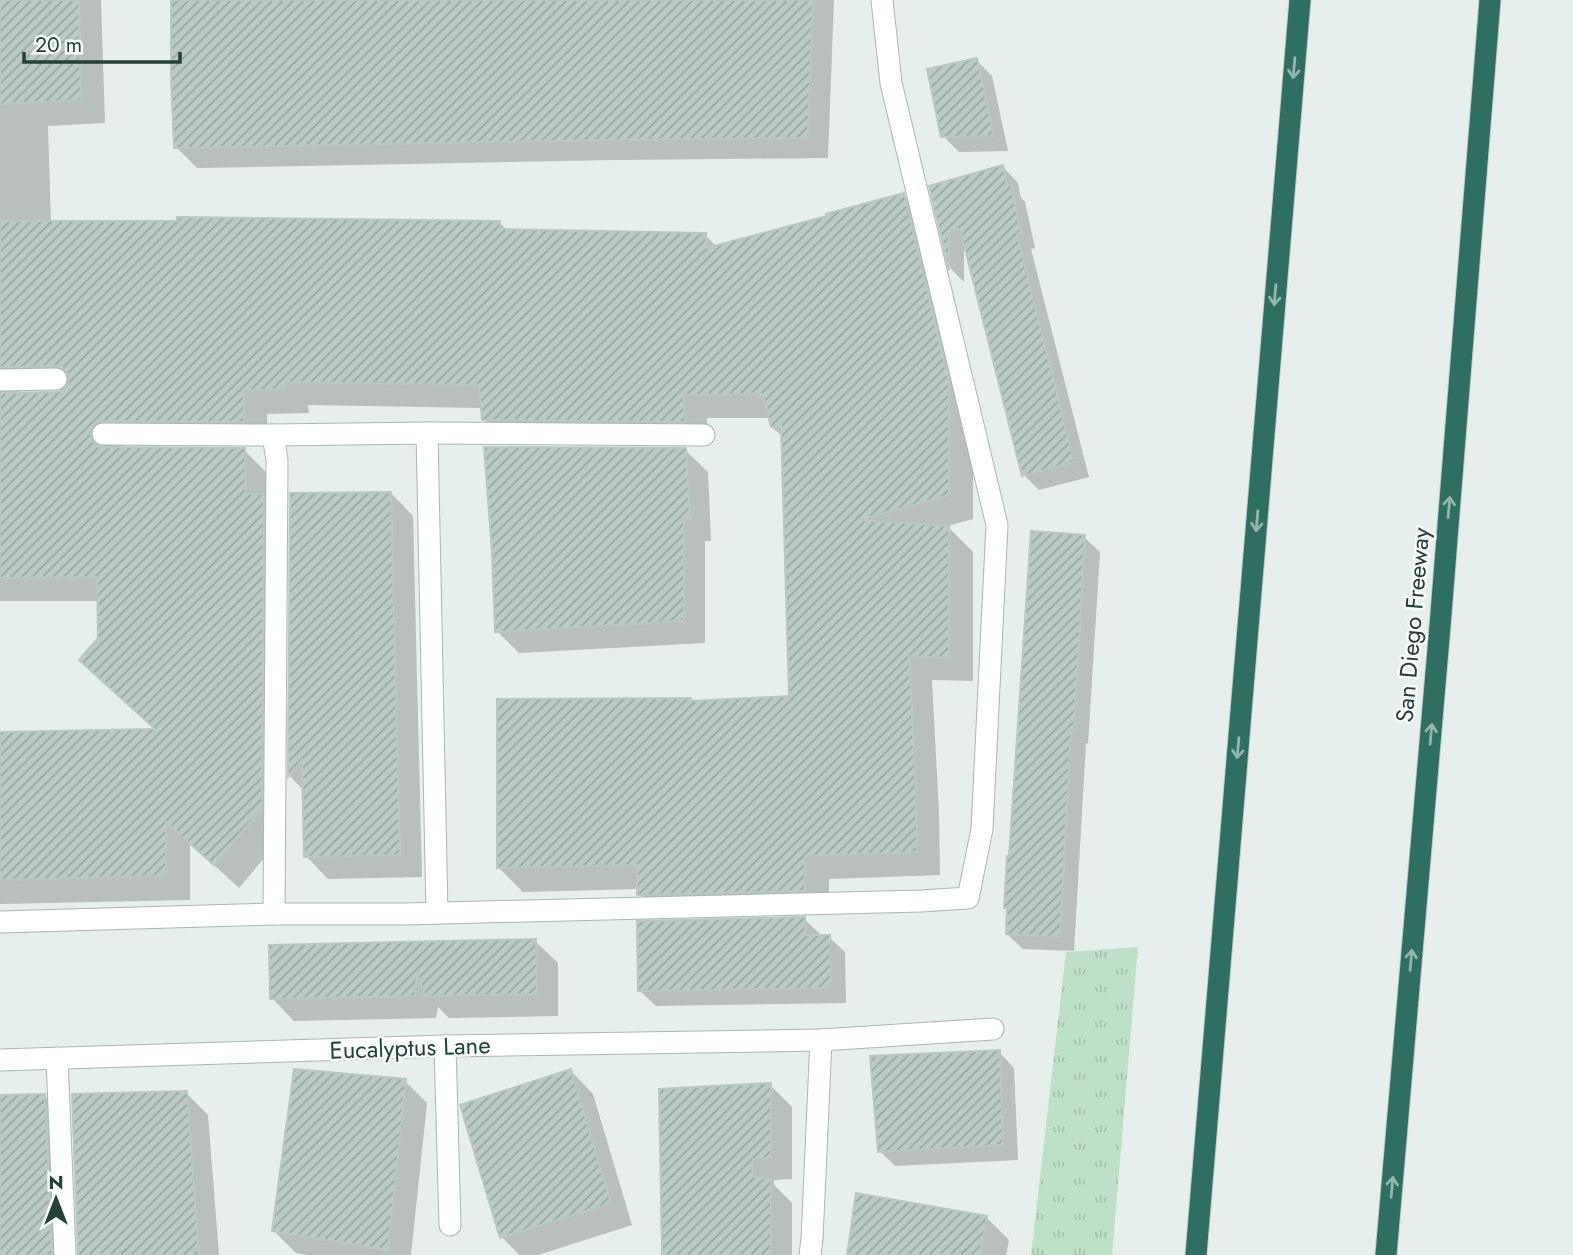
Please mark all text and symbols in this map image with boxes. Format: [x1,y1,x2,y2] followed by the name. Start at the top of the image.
[24,21,180,65] scale bar
[35,30,82,60] text: 20 m
[1287,56,1300,79] one-way arrow
[1268,283,1281,306] one-way arrow
[1443,496,1456,519] one-way arrow
[1250,510,1263,532] one-way arrow
[1387,526,1438,724] street label: San Diego Freeway
[1425,723,1438,745] one-way arrow
[1231,736,1244,759] one-way arrow
[1405,950,1418,972] one-way arrow
[329,1027,491,1068] street label: Eucalyptus Lane
[21,1164,91,1234] north arrow
[48,1169,64,1196] text: N
[1386,1176,1399,1199] one-way arrow

